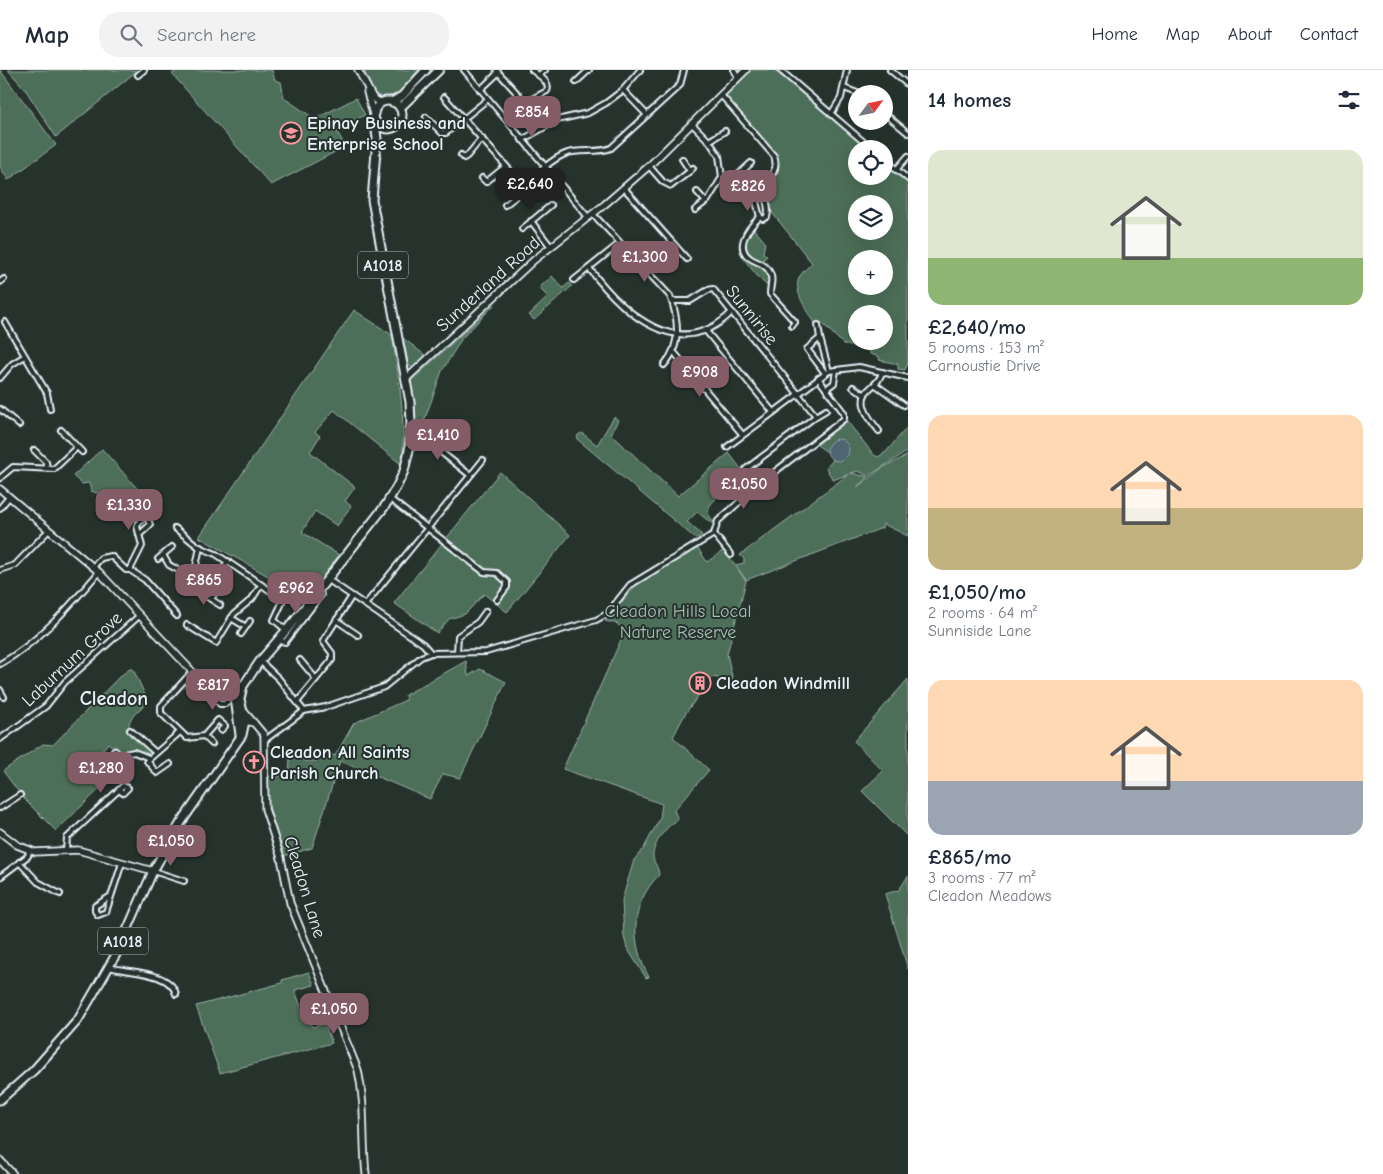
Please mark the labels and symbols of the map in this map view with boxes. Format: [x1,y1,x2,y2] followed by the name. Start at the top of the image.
[848,85,892,130] north arrow
[502,96,562,138] pin: £854
[307,113,466,155] place label: Epinay Business and Enterprise School
[279,121,303,145] school or university icon: Epinay Business and Enterprise School
[489,168,571,210] pin: £2,640
[718,170,778,212] pin: £826
[432,232,545,336] street label: Sunderland Road
[604,240,686,283] pin: £1,300
[358,252,408,278] road number: A1018
[721,281,782,349] street label: Sunnirise
[670,356,730,398] pin: £908
[397,418,479,461] pin: £1,410
[703,468,785,510] pin: £1,050
[88,488,170,531] pin: £1,330
[174,564,234,606] pin: £865
[266,572,326,614] pin: £962
[605,601,751,643] park label: Cleadon Hills Local Nature Reserve
[18,608,127,711] street label: Laburnum Grove
[183,668,243,711] pin: £817
[688,671,712,695] building icon: Cleadon Windmill
[716,673,850,694] place label: Cleadon Windmill
[80,687,148,710] district label: Cleadon
[270,742,410,784] place label: Cleadon All Saints Parish Church
[242,750,266,774] church icon: Cleadon All Saints Parish Church
[60,752,142,794] pin: £1,280
[130,824,212,867] pin: £1,050
[279,834,330,941] street label: Cleadon Lane
[98,928,148,954] road number: A1018
[293,992,375,1035] pin: £1,050

